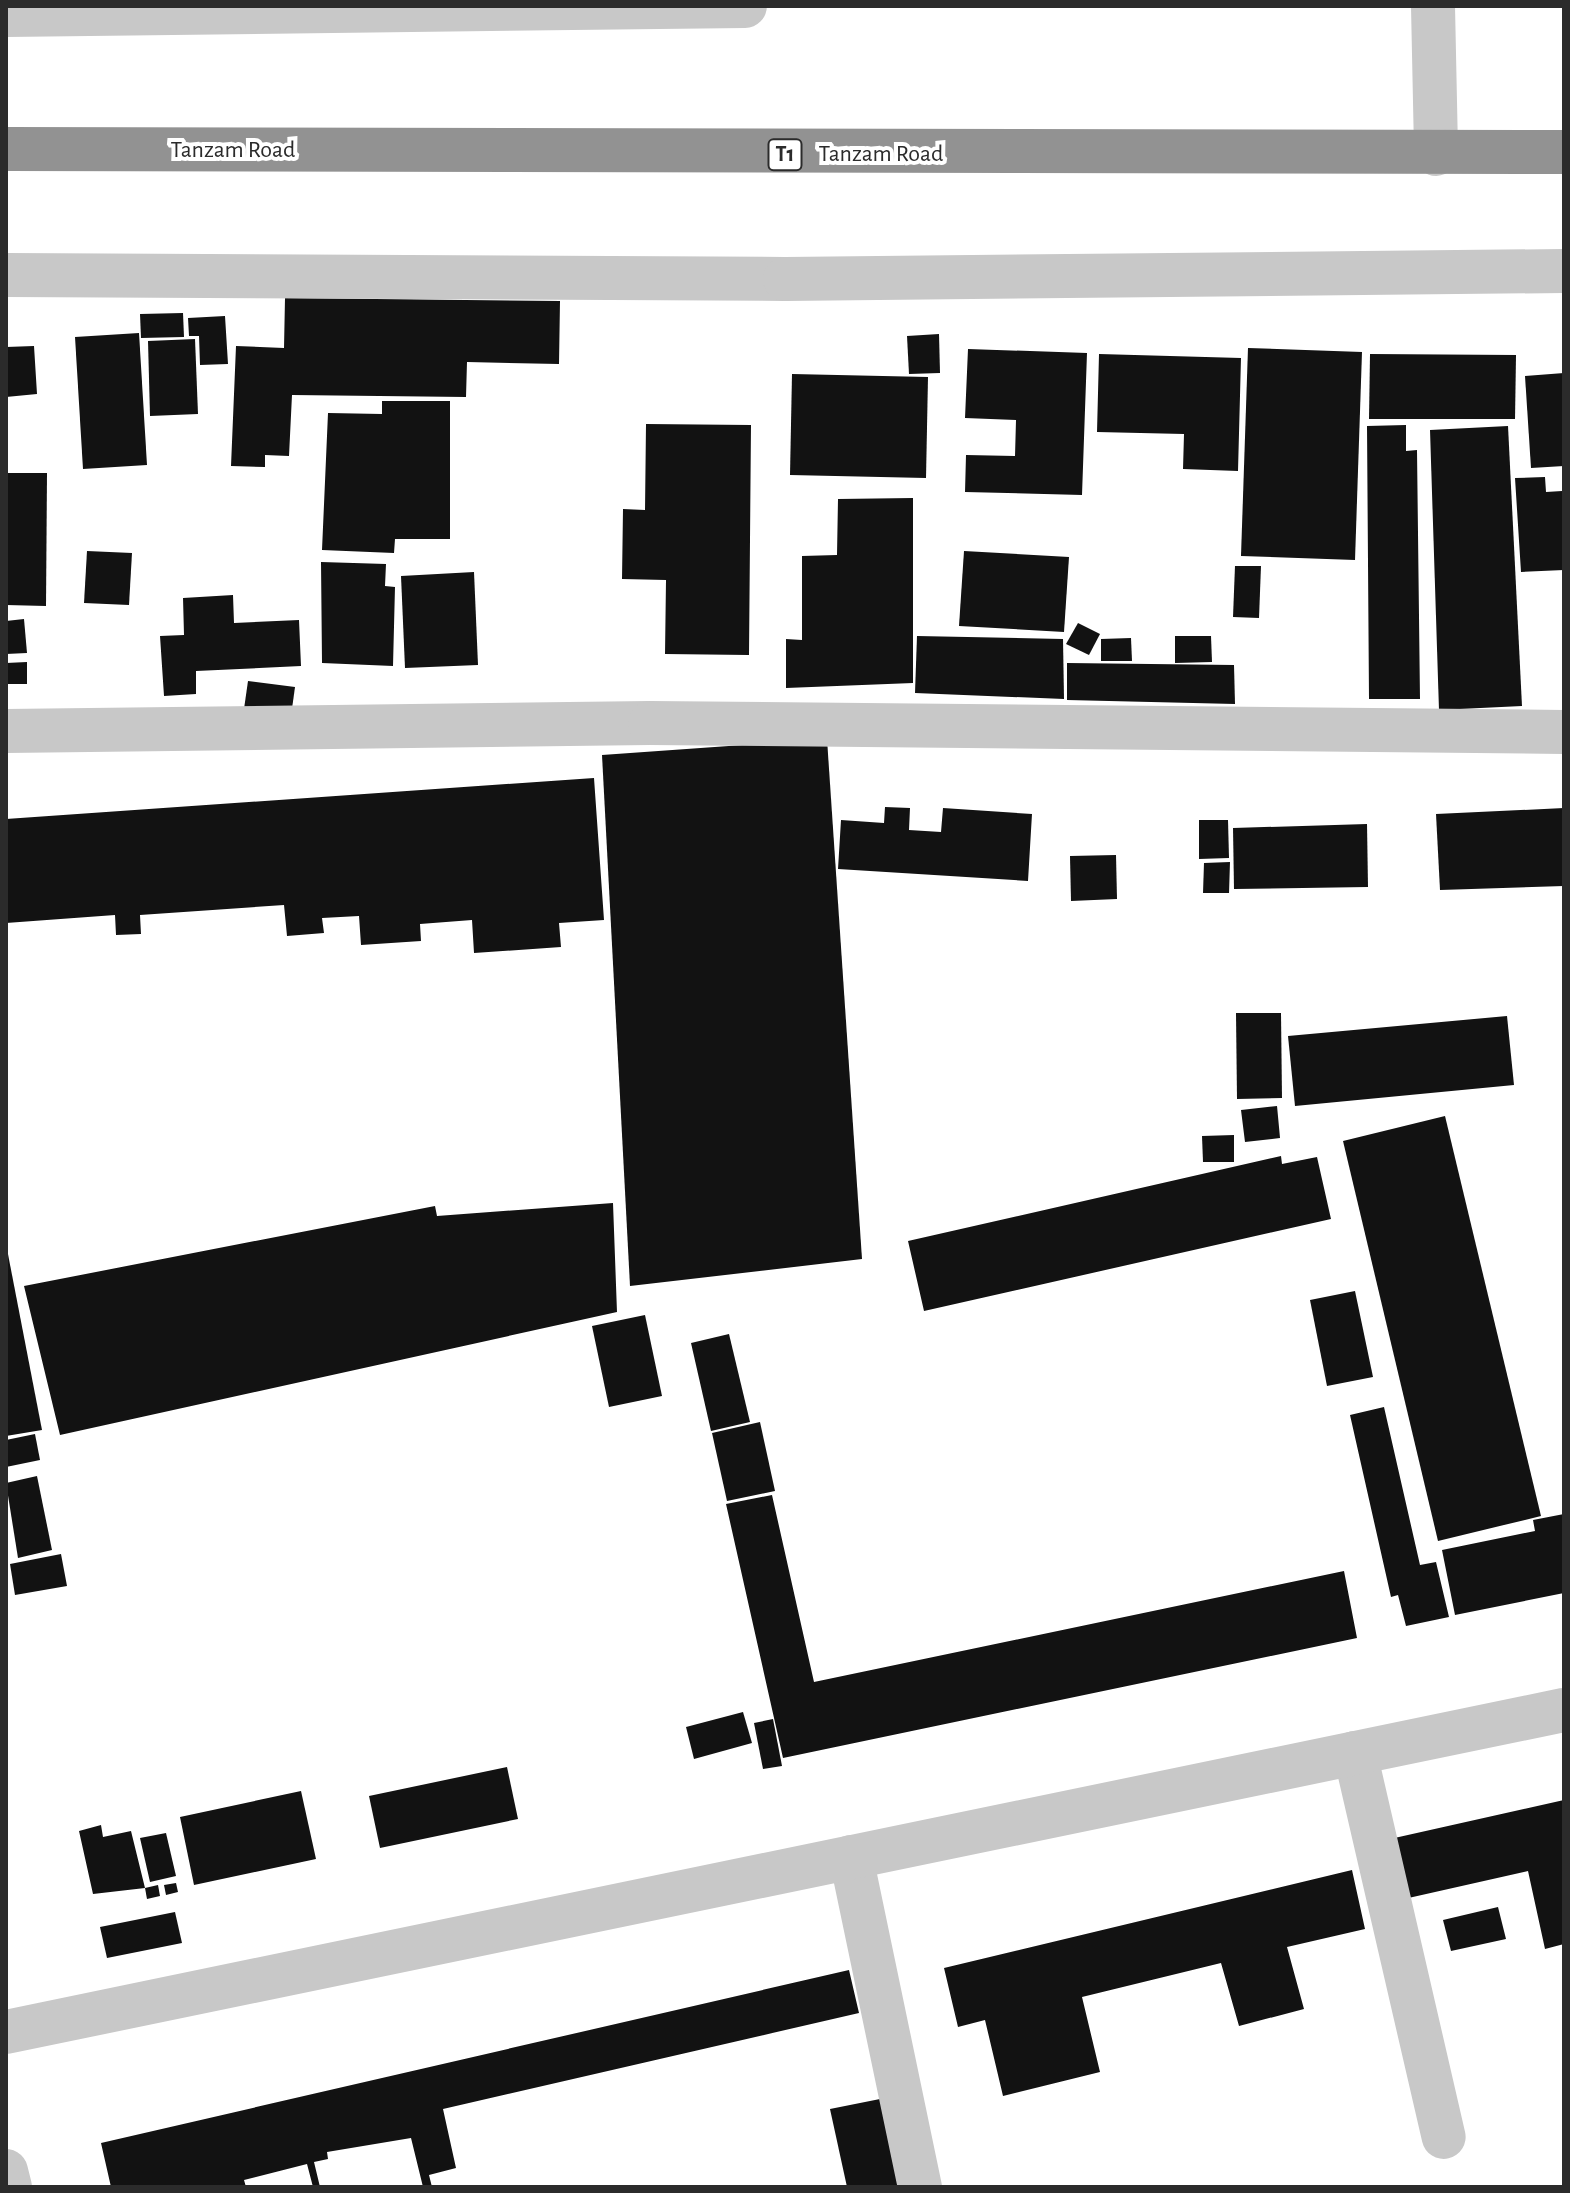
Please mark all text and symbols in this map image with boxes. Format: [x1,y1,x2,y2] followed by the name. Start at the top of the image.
[170,137,296,165] street label: Tanzam Road
[767,137,803,173] road number: T1
[818,141,944,169] street label: Tanzam Road

